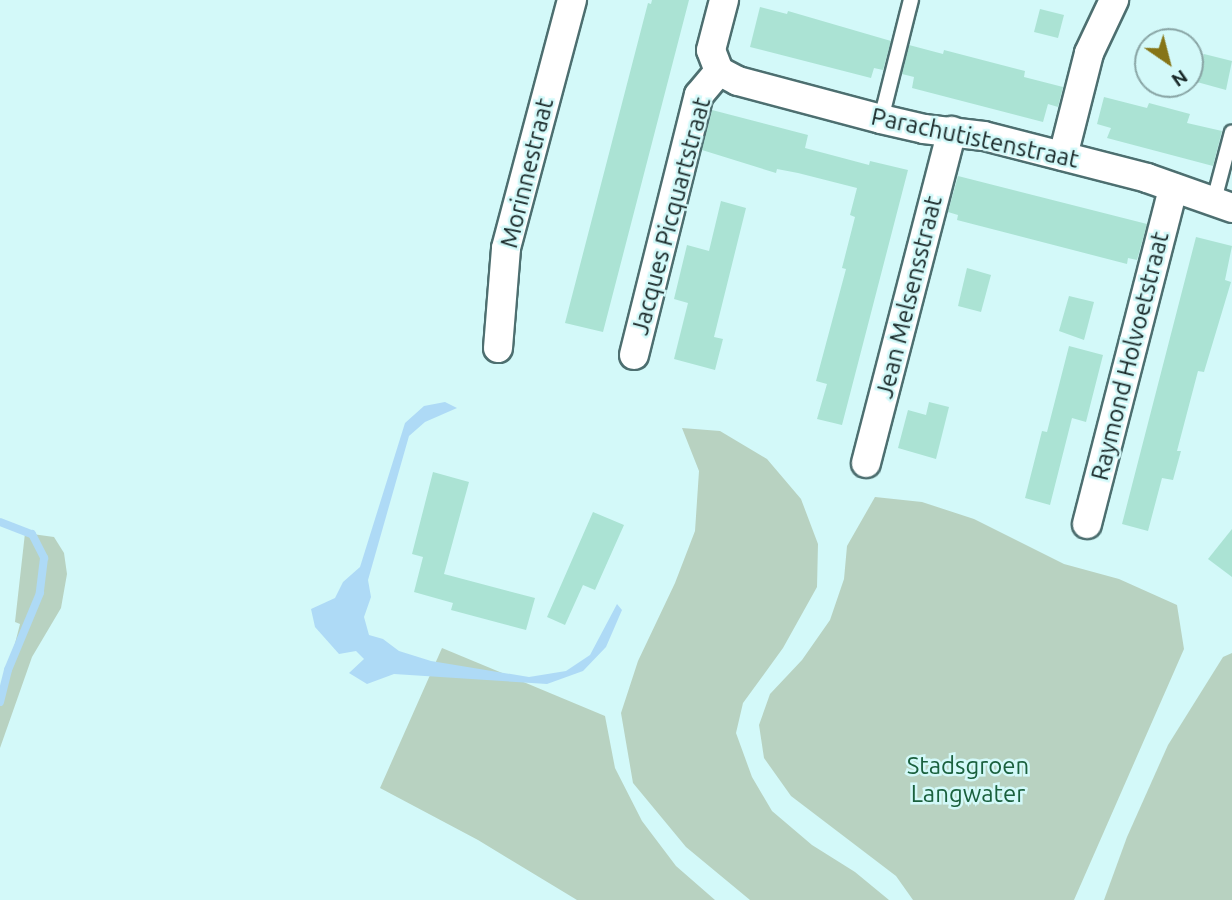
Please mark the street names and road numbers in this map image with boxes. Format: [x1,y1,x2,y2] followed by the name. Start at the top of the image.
[625,94,717,338] street label: Jacques Picquartstraat
[494,95,560,251] street label: Morinnestraat
[869,102,1081,174] street label: Parachutistenstraat
[870,193,948,401] street label: Jean Melsensstraat
[1085,229,1175,483] street label: Raymond Holvoetstraat

